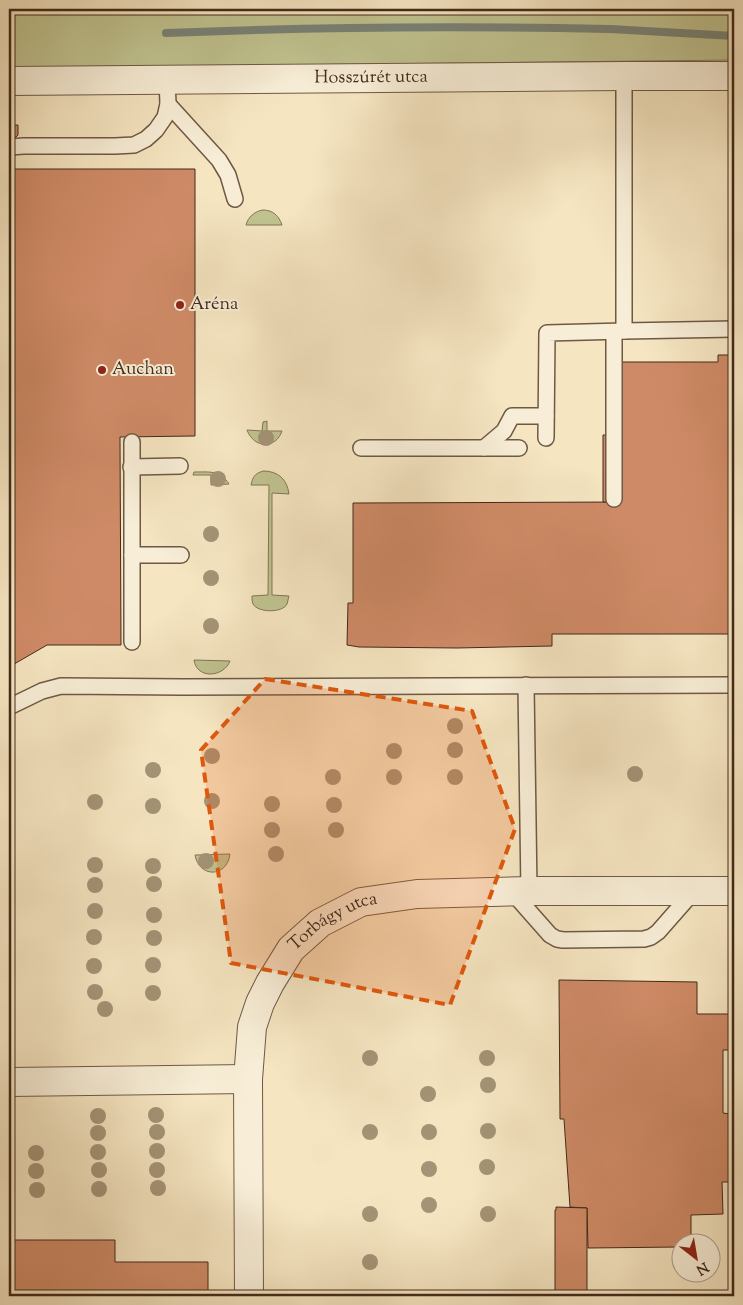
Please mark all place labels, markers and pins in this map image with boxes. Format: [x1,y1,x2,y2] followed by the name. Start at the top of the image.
[190,292,238,318] place label: Aréna
[174,299,186,311] marker: Aréna
[112,357,174,383] place label: Auchan
[96,364,108,376] marker: Auchan

